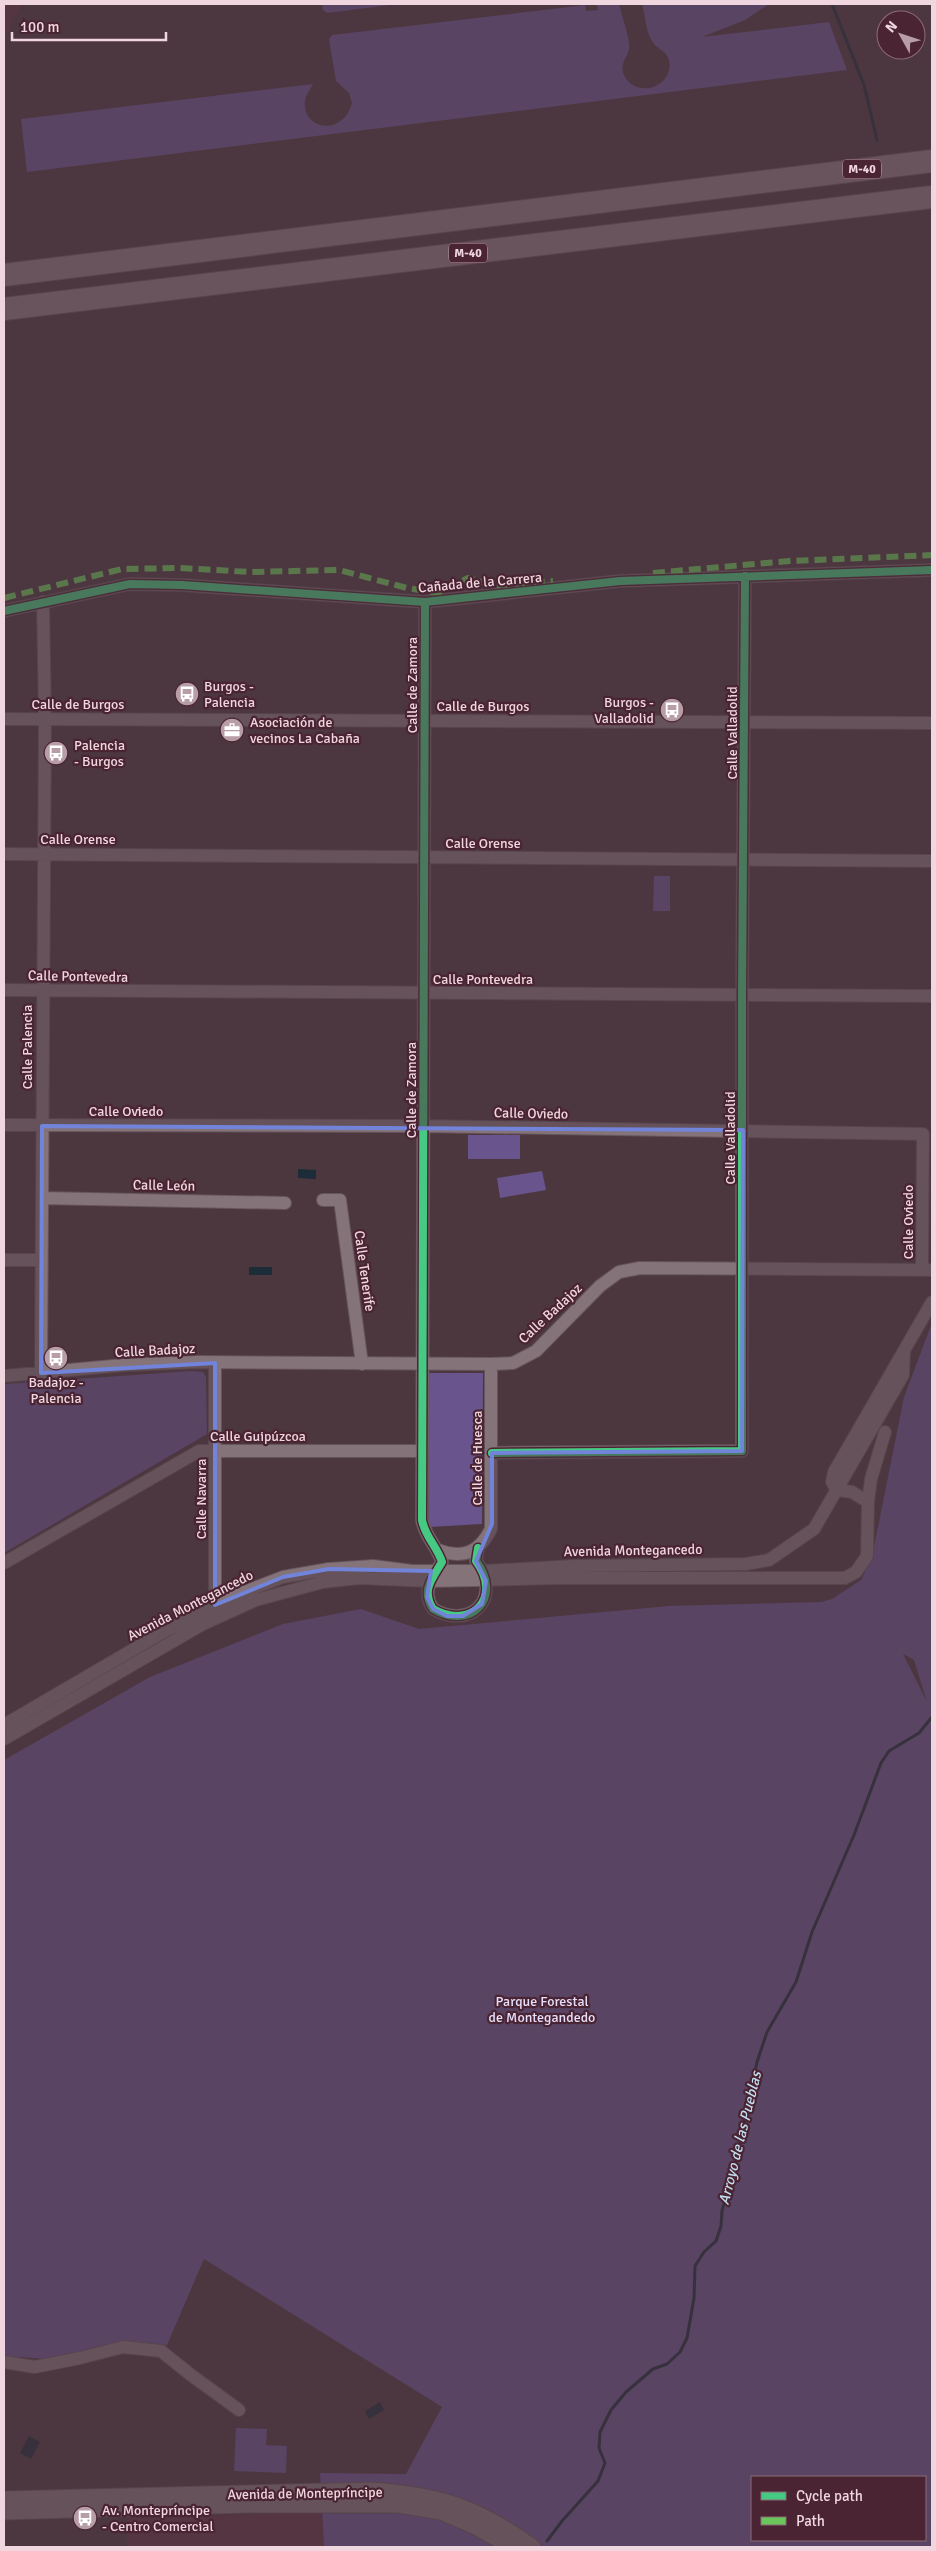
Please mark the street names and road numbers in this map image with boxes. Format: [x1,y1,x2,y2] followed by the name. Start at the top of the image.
[843,160,881,178] road number: M-40
[449,244,487,262] road number: M-40
[417,569,543,596] street label: Cañada de la Carrera
[404,637,421,733] street label: Calle de Zamora
[724,686,741,780] street label: Calle Valladolid
[32,696,124,713] street label: Calle de Burgos
[437,698,529,715] street label: Calle de Burgos
[40,831,116,848] street label: Calle Orense
[445,835,521,852] street label: Calle Orense
[28,967,128,986] street label: Calle Pontevedra
[433,971,533,988] street label: Calle Pontevedra
[19,1005,36,1089] street label: Calle Palencia
[403,1042,420,1138] street label: Calle de Zamora
[722,1091,739,1185] street label: Calle Valladolid
[89,1103,163,1120] street label: Calle Oviedo
[494,1104,568,1123] street label: Calle Oviedo
[133,1176,195,1195] street label: Calle León
[900,1185,917,1259] street label: Calle Oviedo
[350,1230,379,1313] street label: Calle Tenerife
[515,1280,586,1347] street label: Calle Badajoz
[114,1340,196,1361] street label: Calle Badajoz
[469,1411,486,1505] street label: Calle de Huesca
[210,1428,306,1445] street label: Calle Guipúzcoa
[193,1459,210,1539] street label: Calle Navarra
[563,1541,703,1560] street label: Avenida Montegancedo
[124,1566,256,1645] street label: Avenida Montegancedo
[227,2484,383,2503] street label: Avenida de Montepríncipe

